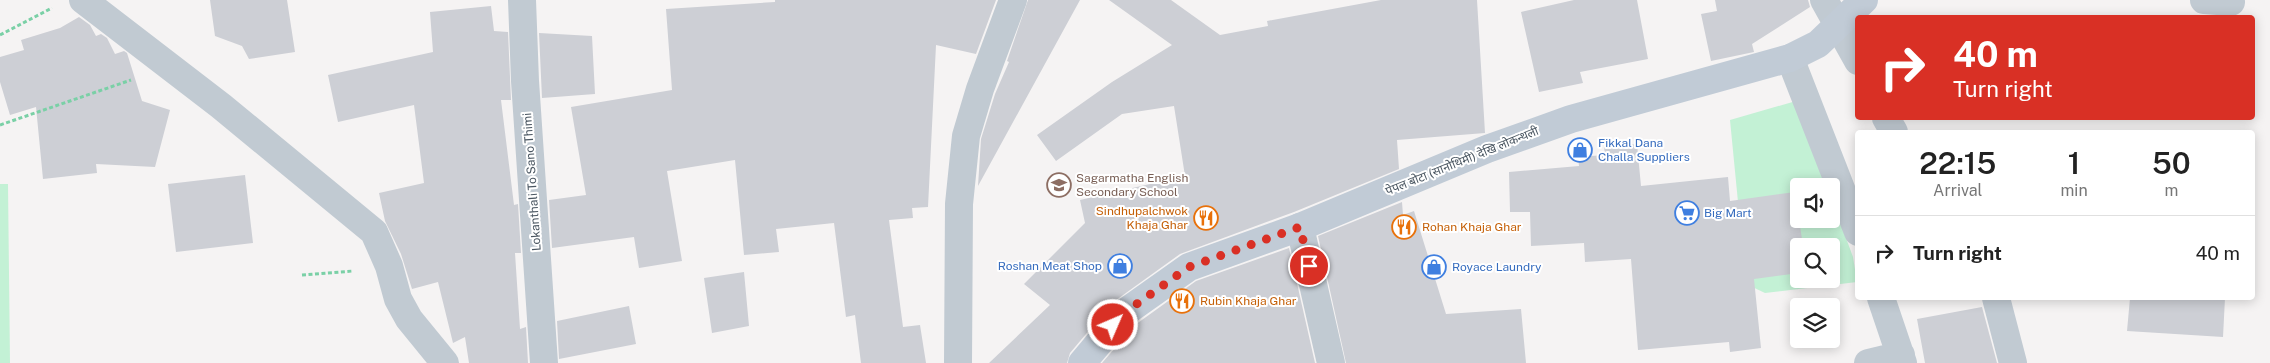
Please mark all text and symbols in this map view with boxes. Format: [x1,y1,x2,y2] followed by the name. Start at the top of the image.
[1953,34,2038,75] text: 40 m
[1870,35,1935,100] icon: right
[1953,76,2053,102] text: Turn right
[520,112,544,252] street label: Lokanthali To Sano Thimi
[1383,123,1541,198] street label: पेपल बोटा (सानोथिमी) देखि लोकन्थली
[1598,136,1690,164] place label: Fikkal Dana Challa Suppliers
[1567,137,1593,163] shop icon: Fikkal Dana Challa Suppliers
[1919,145,1996,181] text: 22:15
[2068,145,2080,181] text: 1
[2152,145,2191,181] text: 50
[1076,171,1188,199] place label: Sagarmatha English Secondary School
[1046,172,1072,198] school or university icon: Sagarmatha English Secondary School
[1790,178,1840,348] map controls
[1790,178,1840,228] button: sound
[1933,181,1982,200] text: Arrival
[2061,181,2088,200] text: min
[2164,181,2178,200] text: m
[1674,200,1700,226] supermarket icon: Big Mart
[1096,204,1188,232] place label: Sindhupalchwok Khaja Ghar
[1193,205,1219,231] restaurant icon: Sindhupalchwok Khaja Ghar
[1704,206,1752,220] place label: Big Mart
[1391,214,1417,240] restaurant icon: Rohan Khaja Ghar
[1422,220,1522,234] place label: Rohan Khaja Ghar
[1790,238,1840,288] button: search
[1870,239,1898,267] icon: right
[1913,242,2002,264] text: Turn right
[2195,242,2240,264] text: 40 m
[1288,245,1330,287] pin
[1295,252,1323,280] icon: arrive
[1107,253,1133,279] shop icon: Roshan Meat Shop
[1421,254,1447,280] shop icon: Royace Laundry
[998,259,1102,273] place label: Roshan Meat Shop
[1452,260,1542,274] place label: Royace Laundry
[1169,288,1195,314] restaurant icon: Rubin Khaja Ghar
[1200,294,1297,308] place label: Rubin Khaja Ghar
[1086,298,1138,350] position arrow
[1790,298,1840,348] button: layers

